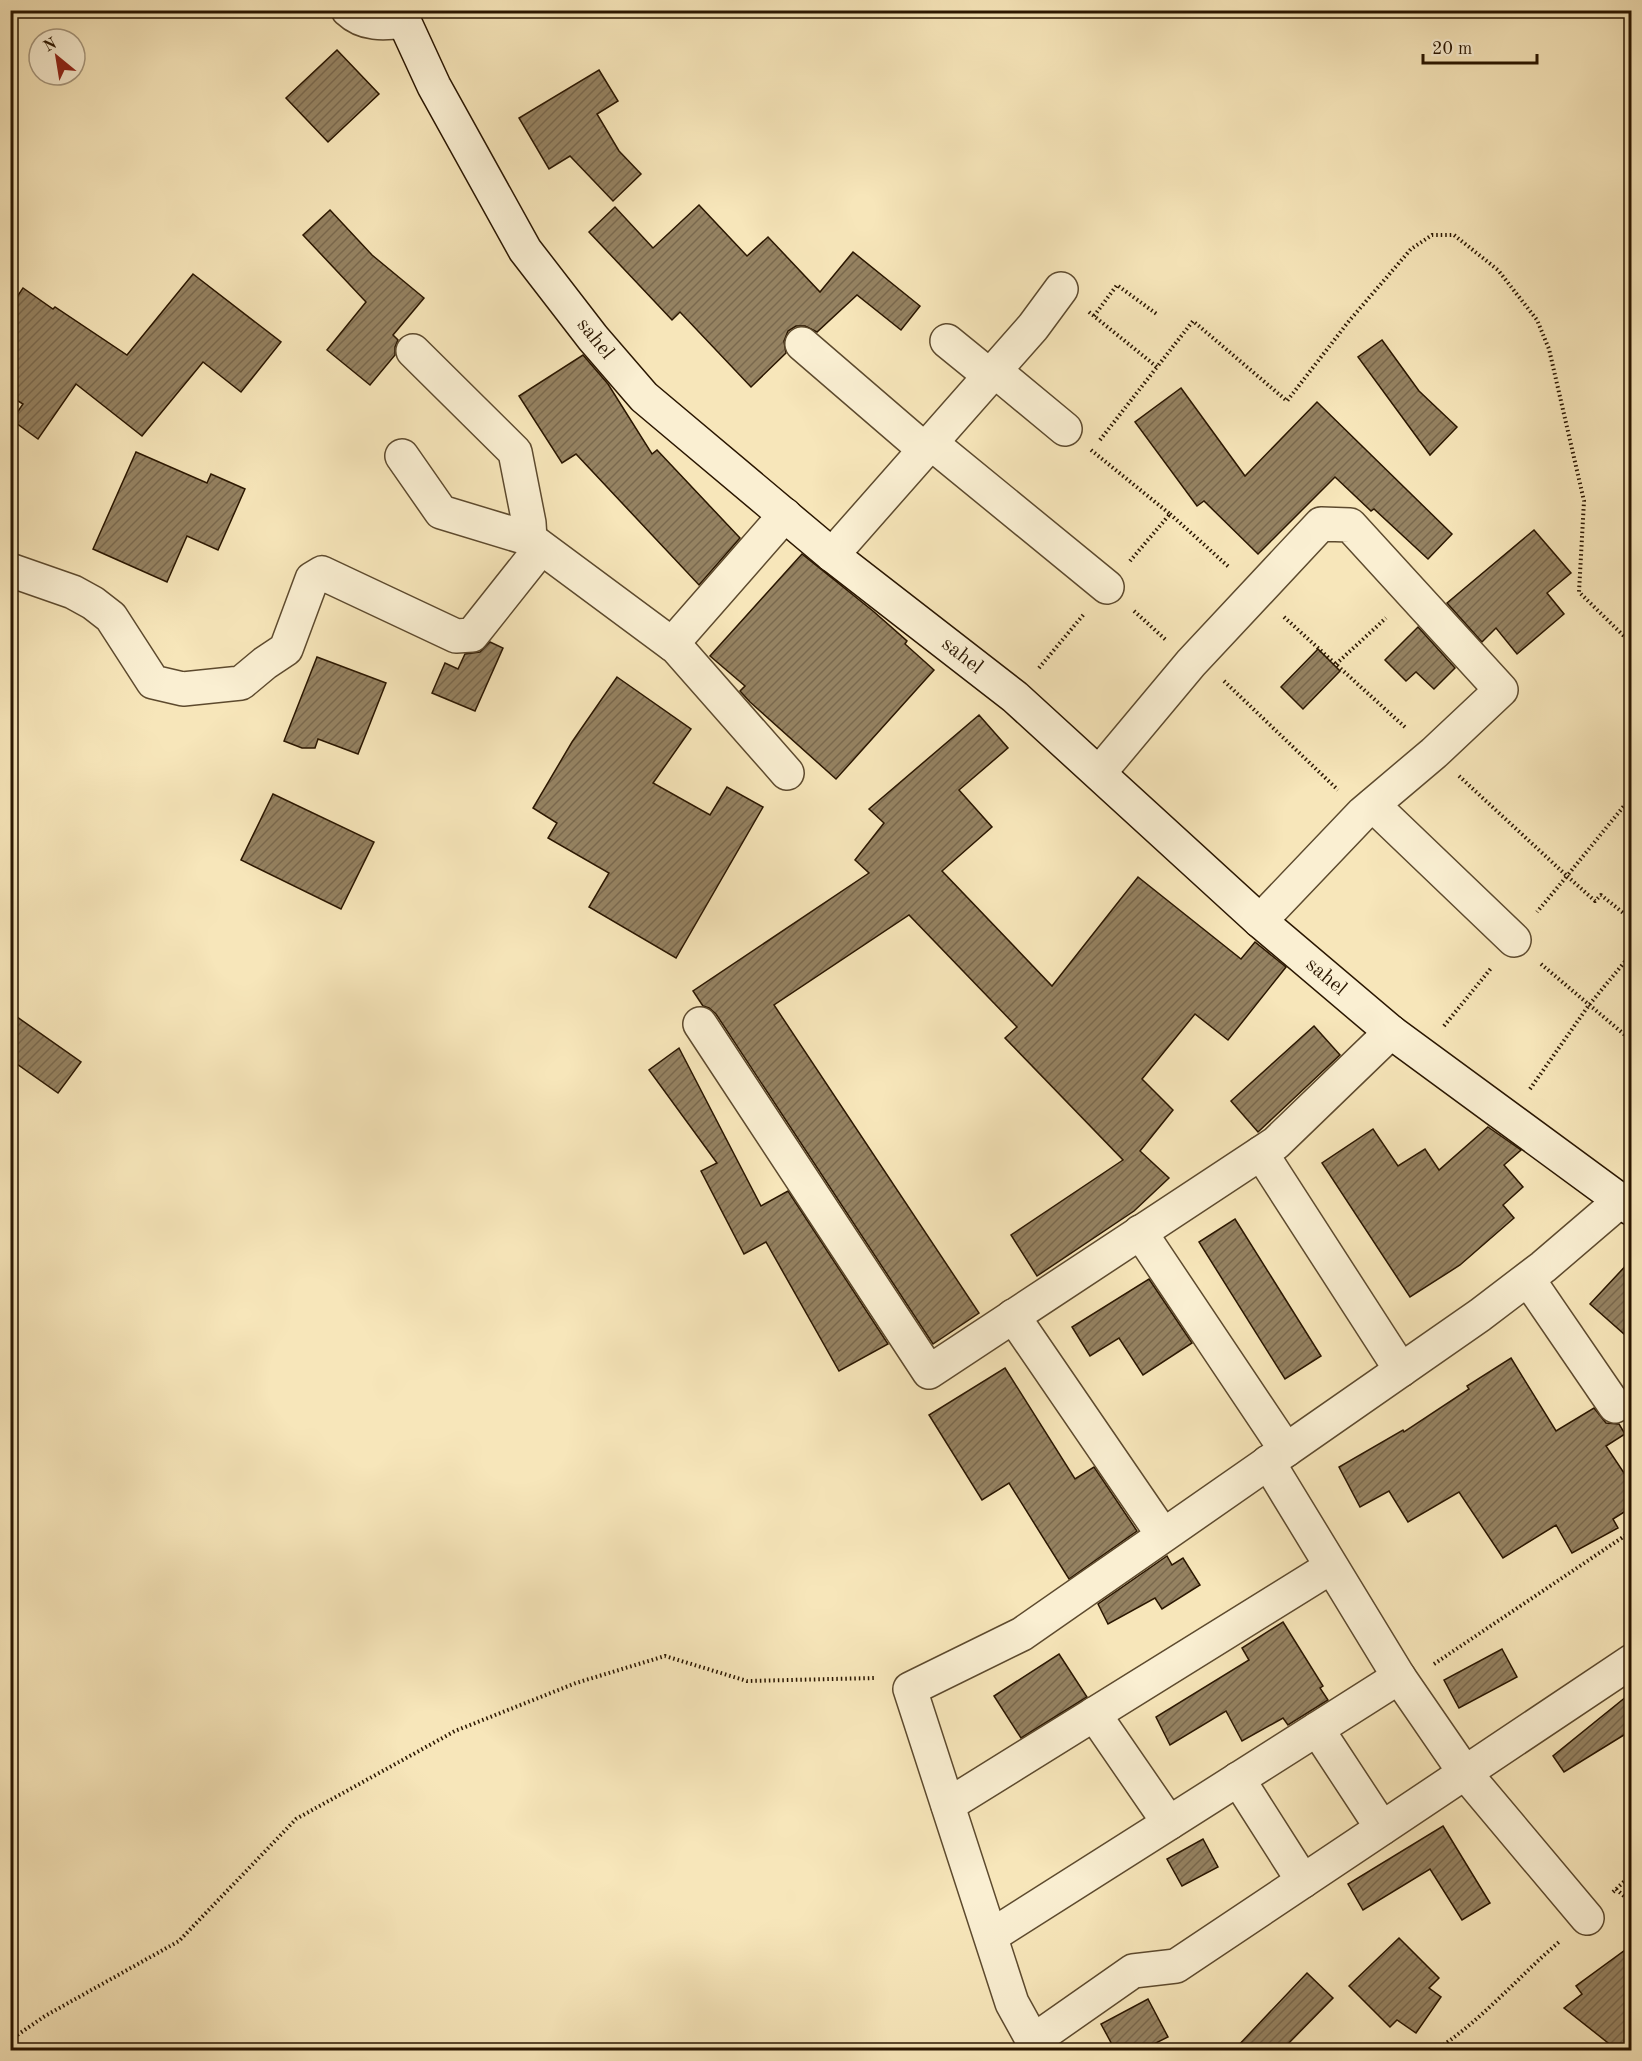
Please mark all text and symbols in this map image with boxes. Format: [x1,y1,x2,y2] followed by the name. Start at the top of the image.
[27,27,87,87] north arrow
[1423,27,1537,65] scale bar
[41,35,60,56] text: N
[1432,40,1472,58] text: 20 m
[572,314,618,364] street label: sahel
[937,633,987,679] street label: sahel
[1302,954,1351,1000] street label: sahel

